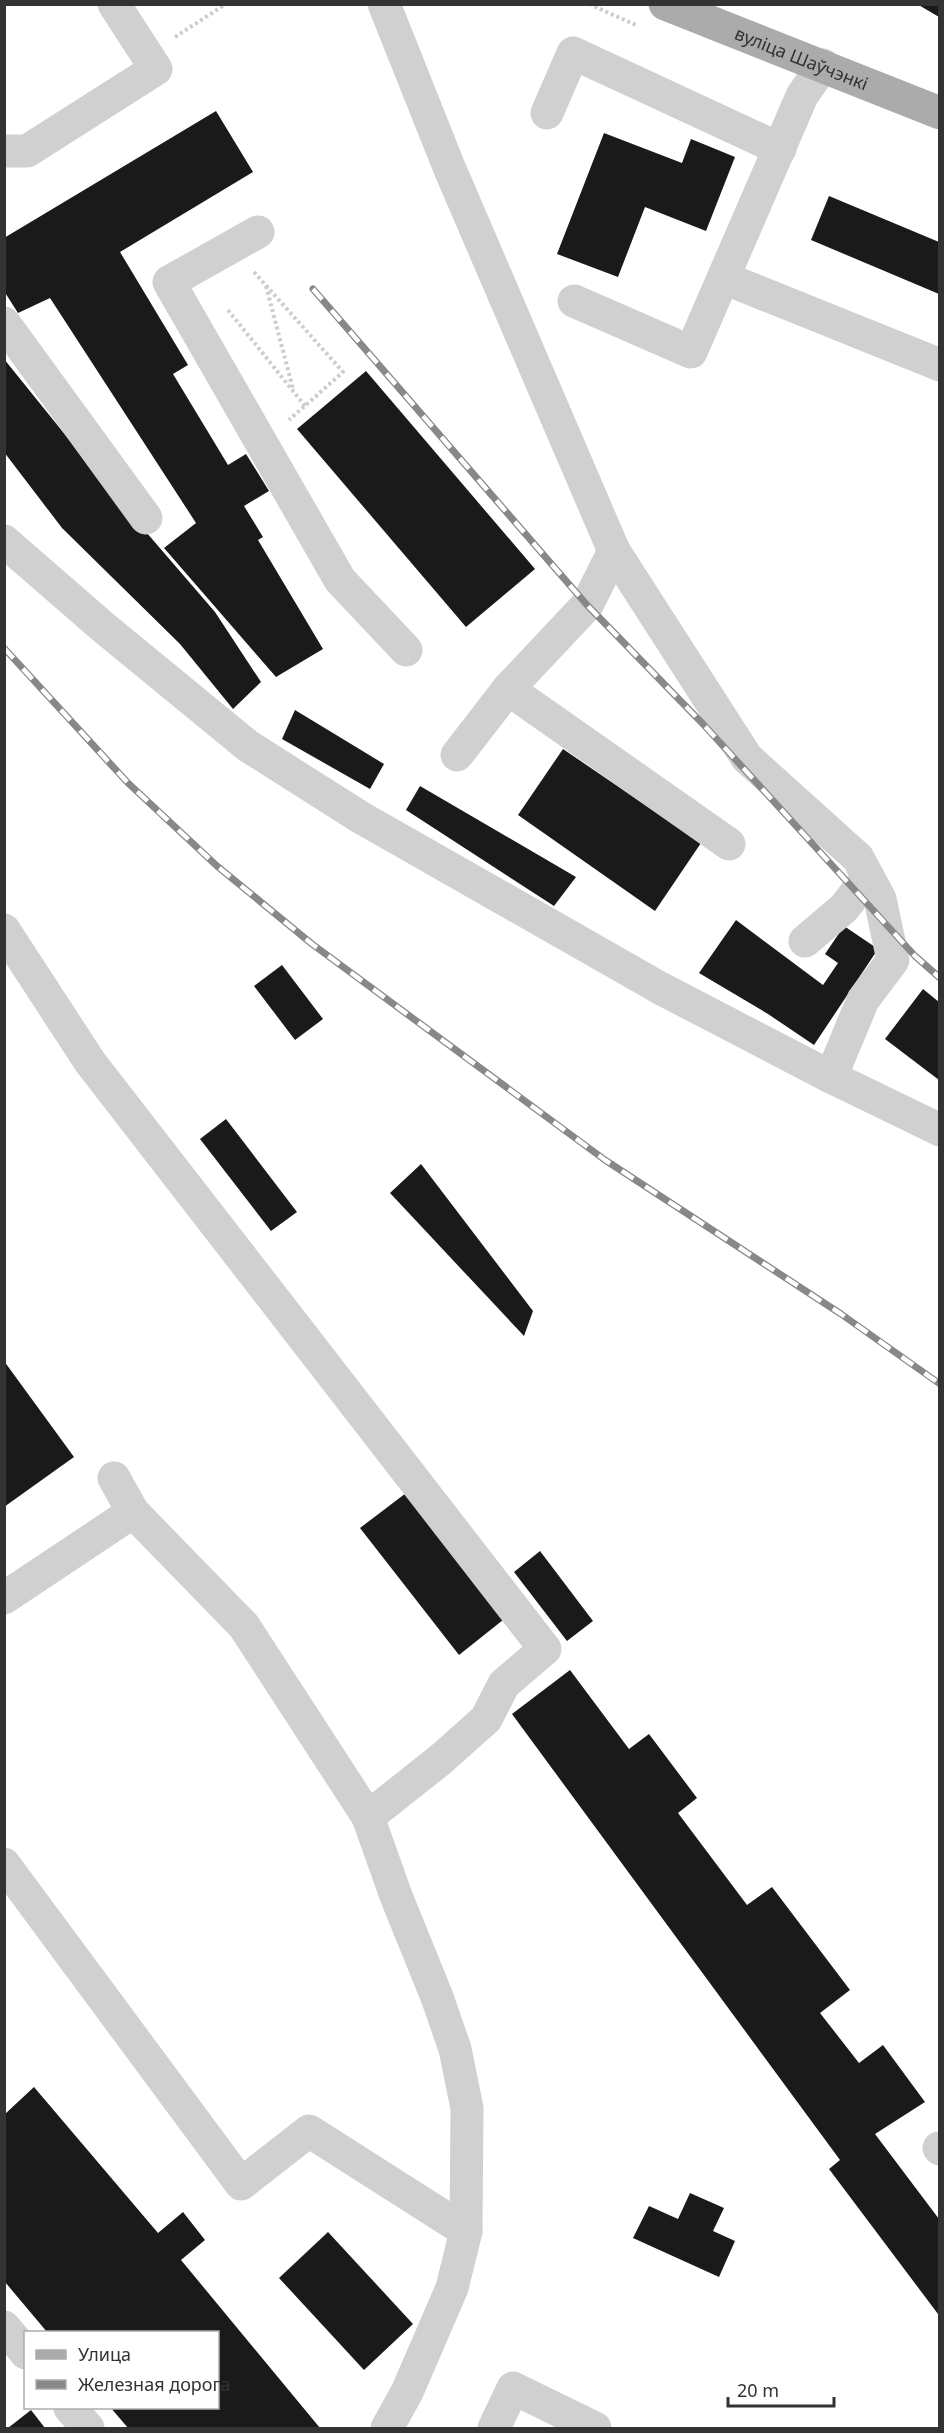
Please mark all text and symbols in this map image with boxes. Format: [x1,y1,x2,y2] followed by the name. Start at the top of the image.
[731,21,872,95] street label: вуліца Шаўчэнкі
[24,2331,219,2409] legend
[78,2342,131,2366] text: Улица
[728,2370,834,2408] scale bar
[78,2372,230,2396] text: Железная дорога
[737,2378,779,2402] text: 20 m

